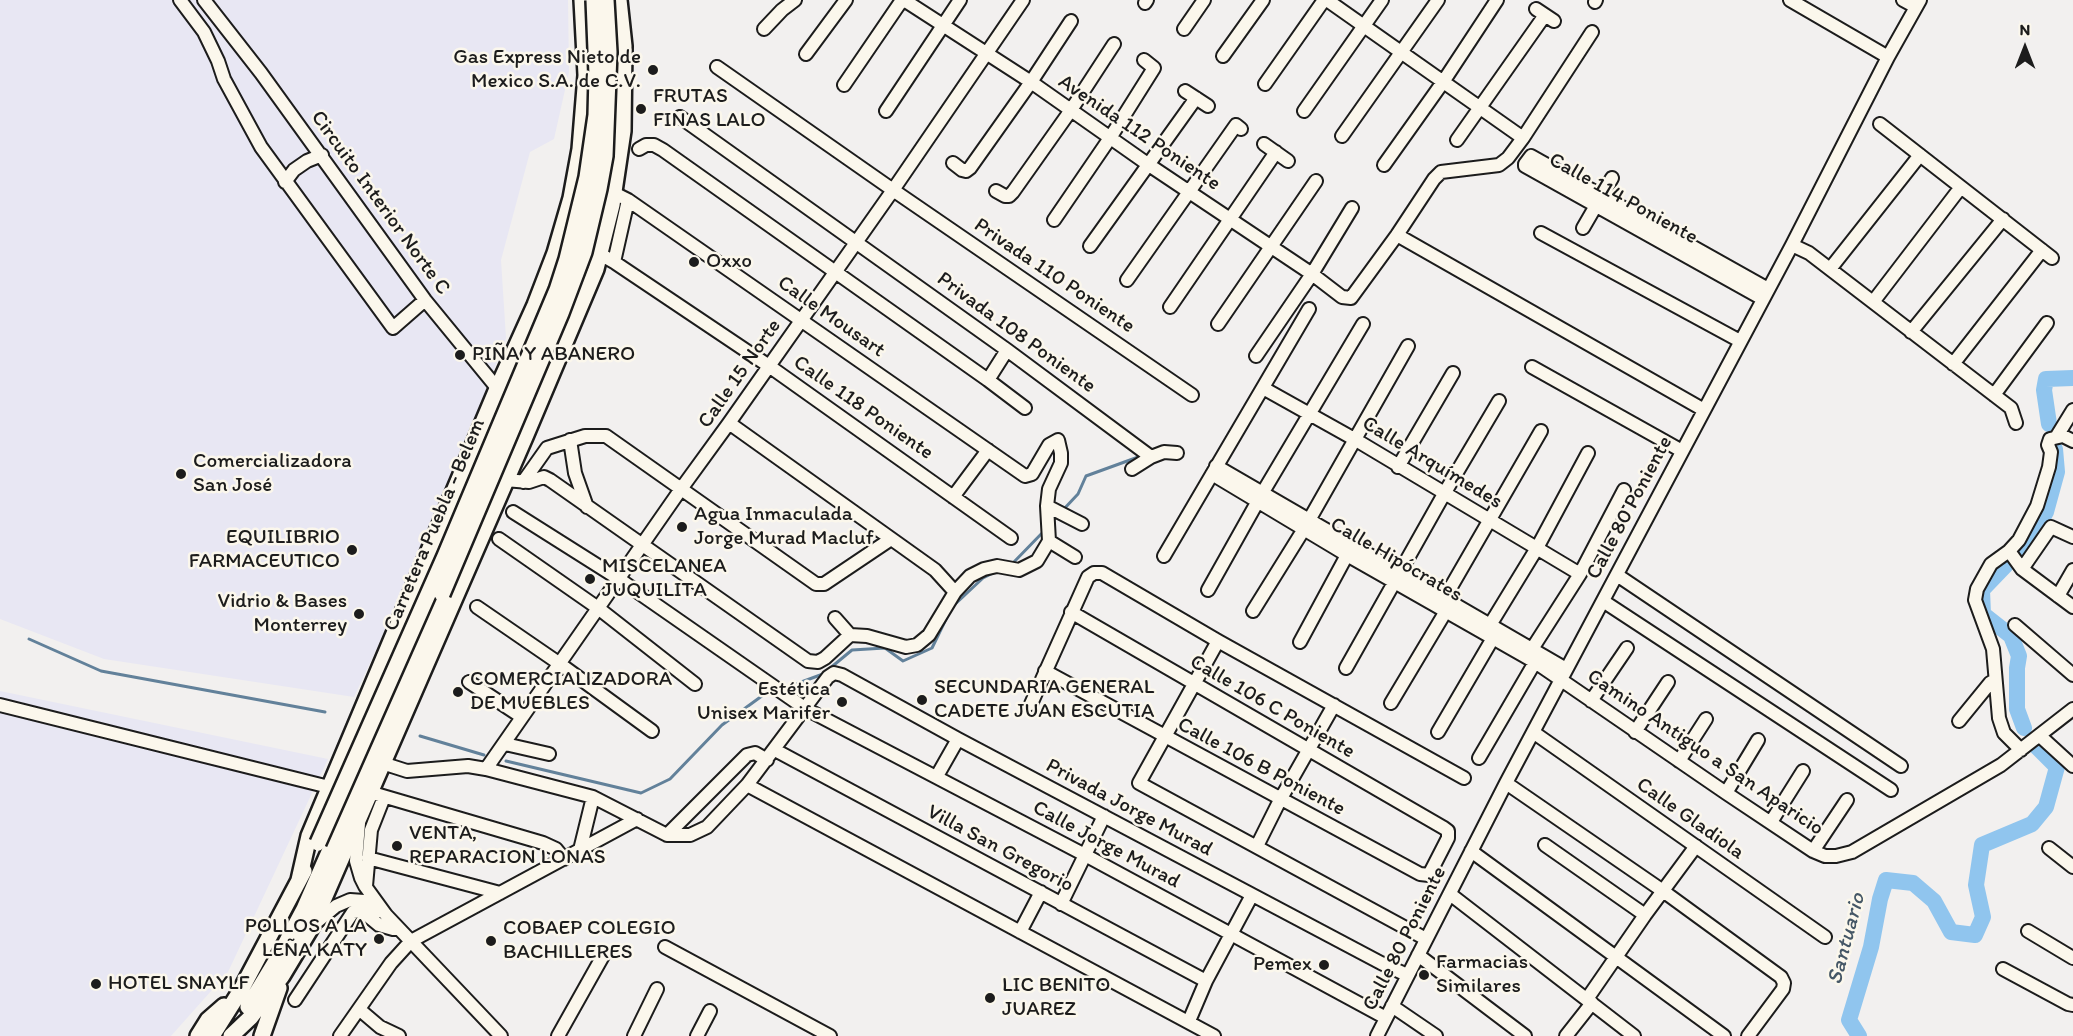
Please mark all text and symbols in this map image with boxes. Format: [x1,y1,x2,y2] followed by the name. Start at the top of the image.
[1995,18,2055,78] north arrow
[2020,20,2030,39] text: N
[453,45,641,95] place label: Gas Express Nieto de Mexico S.A. de C.V.
[646,63,660,77] marker: Gas Express Nieto de Mexico S.A. de C.V.
[1053,69,1225,197] street label: Avenida 112 Poniente
[653,84,766,134] place label: FRUTAS FINAS LALO
[634,102,648,116] marker: FRUTAS FINAS LALO
[305,106,455,300] street label: Circuito Interior Norte C
[1544,148,1702,250] street label: Calle 114 Poniente
[969,213,1139,339] street label: Privada 110 Poniente
[706,249,752,275] place label: Oxxo
[687,255,701,269] marker: Oxxo
[932,267,1100,399] street label: Privada 108 Poniente
[772,271,890,363] street label: Calle Mousart
[693,315,787,433] street label: Calle 15 Norte
[472,342,635,368] place label: PIÑA Y ABANERO
[453,348,467,362] marker: PIÑA Y ABANERO
[788,350,938,466] street label: Calle 118 Poniente
[1357,411,1507,515] street label: Calle Arquímedes
[379,415,491,635] street label: Carretera Puebla - Belem
[1582,432,1678,584] street label: Calle 80 Poniente
[193,449,352,499] place label: Comercializadora San José
[174,467,188,481] marker: Comercializadora San José
[694,502,874,552] place label: Agua Inmaculada Jorge Murad Macluf
[1325,512,1467,608] street label: Calle Hipócrates
[675,520,689,534] marker: Agua Inmaculada Jorge Murad Macluf
[189,525,340,575] place label: EQUILIBRIO FARMACEUTICO
[345,543,359,557] marker: EQUILIBRIO FARMACEUTICO
[602,554,727,604] place label: MISCELANEA JUQUILITA
[583,572,597,586] marker: MISCELANEA JUQUILITA
[218,589,347,639] place label: Vidrio & Bases Monterrey
[352,607,366,621] marker: Vidrio & Bases Monterrey
[1185,649,1359,765] street label: Calle 106 C Poniente
[1582,664,1828,842] street label: Camino Antiguo a San Aparicio
[470,667,672,717] place label: COMERCIALIZADORA DE MUEBLES
[934,675,1155,725] place label: SECUNDARIA GENERAL CADETE JUAN ESCUTIA
[697,677,830,727] place label: Estética Unisex Marifer
[451,685,465,699] marker: COMERCIALIZADORA DE MUEBLES
[915,693,929,707] marker: SECUNDARIA GENERAL CADETE JUAN ESCUTIA
[835,695,849,709] marker: Estética Unisex Marifer
[1173,712,1349,822] street label: Calle 106 B Poniente
[1041,753,1217,863] street label: Privada Jorge Murad
[1631,772,1749,866] street label: Calle Gladiola
[1028,796,1184,894] street label: Calle Jorge Murad
[922,800,1078,898] street label: Villa San Gregorio
[409,821,605,871] place label: VENTA, REPARACION LONAS
[390,839,404,853] marker: VENTA, REPARACION LONAS
[1358,863,1452,1015] street label: Calle 80 Poniente
[1822,890,1872,988] water label: Santuario
[245,914,367,964] place label: POLLOS A LA LEÑA KATY
[503,916,676,966] place label: COBAEP COLEGIO BACHILLERES
[372,932,386,946] marker: POLLOS A LA LEÑA KATY
[484,934,498,948] marker: COBAEP COLEGIO BACHILLERES
[1436,950,1528,1000] place label: Farmacias Similares
[1253,952,1312,978] place label: Pemex
[1317,958,1331,972] marker: Pemex
[1417,968,1431,982] marker: Farmacias Similares
[108,971,249,997] place label: HOTEL SNAYLF
[1002,973,1110,1023] place label: LIC BENITO JUAREZ
[89,977,103,991] marker: HOTEL SNAYLF
[983,991,997,1005] marker: LIC BENITO JUAREZ

